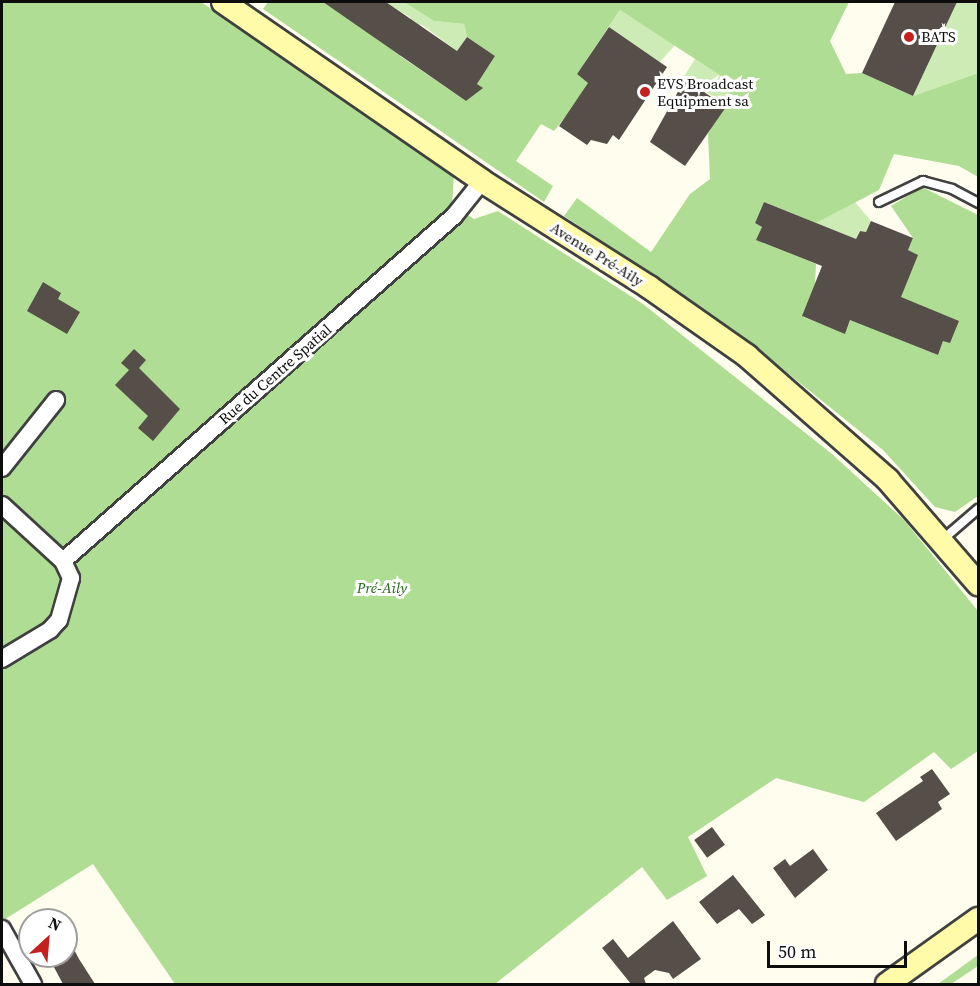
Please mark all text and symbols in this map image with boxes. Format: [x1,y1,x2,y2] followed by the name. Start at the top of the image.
[921,28,956,46] place label: BATS
[902,30,916,44] marker: BATS
[657,74,753,109] place label: EVS Broadcast Equipment sa
[638,85,652,99] marker: EVS Broadcast Equipment sa
[547,218,647,290] street label: Avenue Pré-Aily
[215,320,335,428] street label: Rue du Centre Spatial
[357,579,407,597] park label: Pré-Aily
[18,908,78,968] north arrow
[45,911,65,936] text: N
[770,929,910,967] scale bar
[778,939,816,964] text: 50 m

